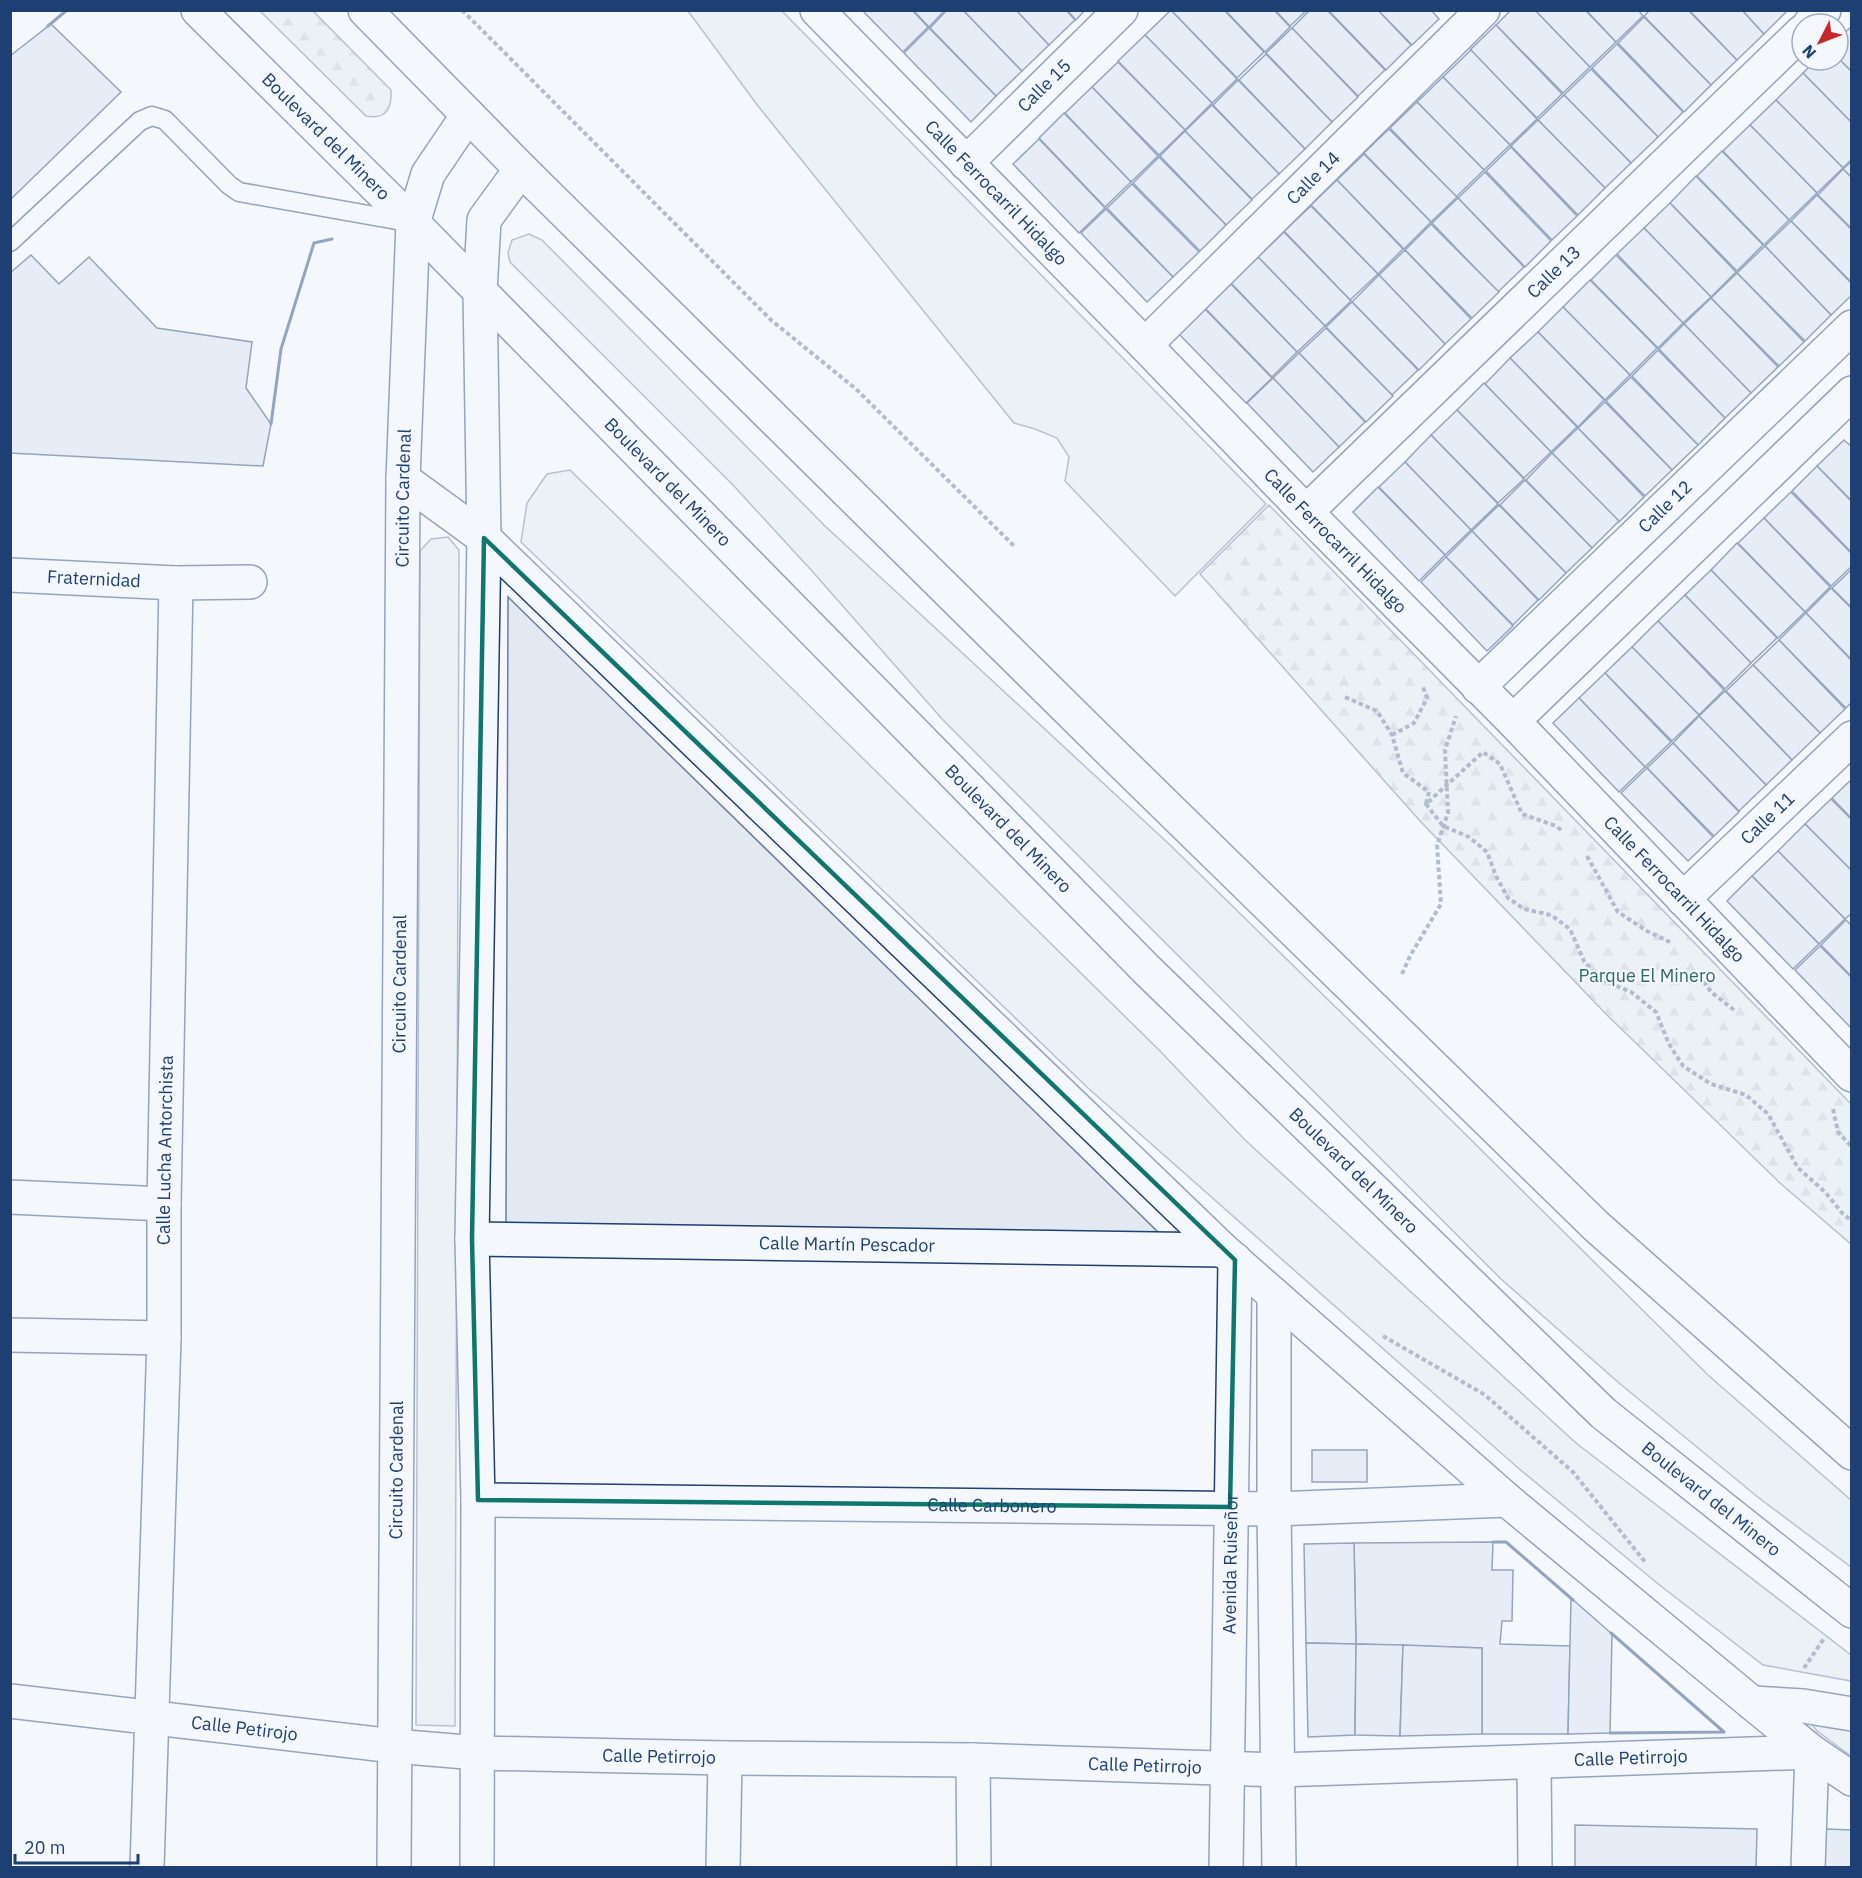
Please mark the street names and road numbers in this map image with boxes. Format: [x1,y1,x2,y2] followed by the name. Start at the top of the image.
[1012,54,1076,117] street label: Calle 15
[257,68,395,205] street label: Boulevard del Minero
[920,115,1073,270] street label: Calle Ferrocarril Hidalgo
[1281,146,1345,209] street label: Calle 14
[1522,240,1585,303] street label: Calle 13
[600,413,736,551] street label: Boulevard del Minero
[390,428,416,568] street label: Circuito Cardenal
[1259,463,1412,618] street label: Calle Ferrocarril Hidalgo
[1633,475,1697,538] street label: Calle 12
[46,565,141,592] street label: Fraternidad
[940,759,1077,898] street label: Boulevard del Minero
[1735,787,1799,849] street label: Calle 11
[1599,811,1750,967] street label: Calle Ferrocarril Hidalgo
[387,914,411,1054] street label: Circuito Cardenal
[152,1055,178,1245] street label: Calle Lucha Antorchista
[1284,1102,1424,1238] street label: Boulevard del Minero
[759,1231,936,1257] street label: Calle Martín Pescador
[384,1400,408,1540] street label: Circuito Cardenal
[1637,1436,1786,1561] street label: Boulevard del Minero
[927,1493,1057,1518] street label: Calle Carbonero
[1217,1493,1243,1635] street label: Avenida Ruiseñor
[190,1710,299,1746] street label: Calle Petirojo
[602,1744,716,1769] street label: Calle Petirrojo
[1573,1744,1688,1771] street label: Calle Petirrojo
[1088,1752,1202,1778] street label: Calle Petirrojo

